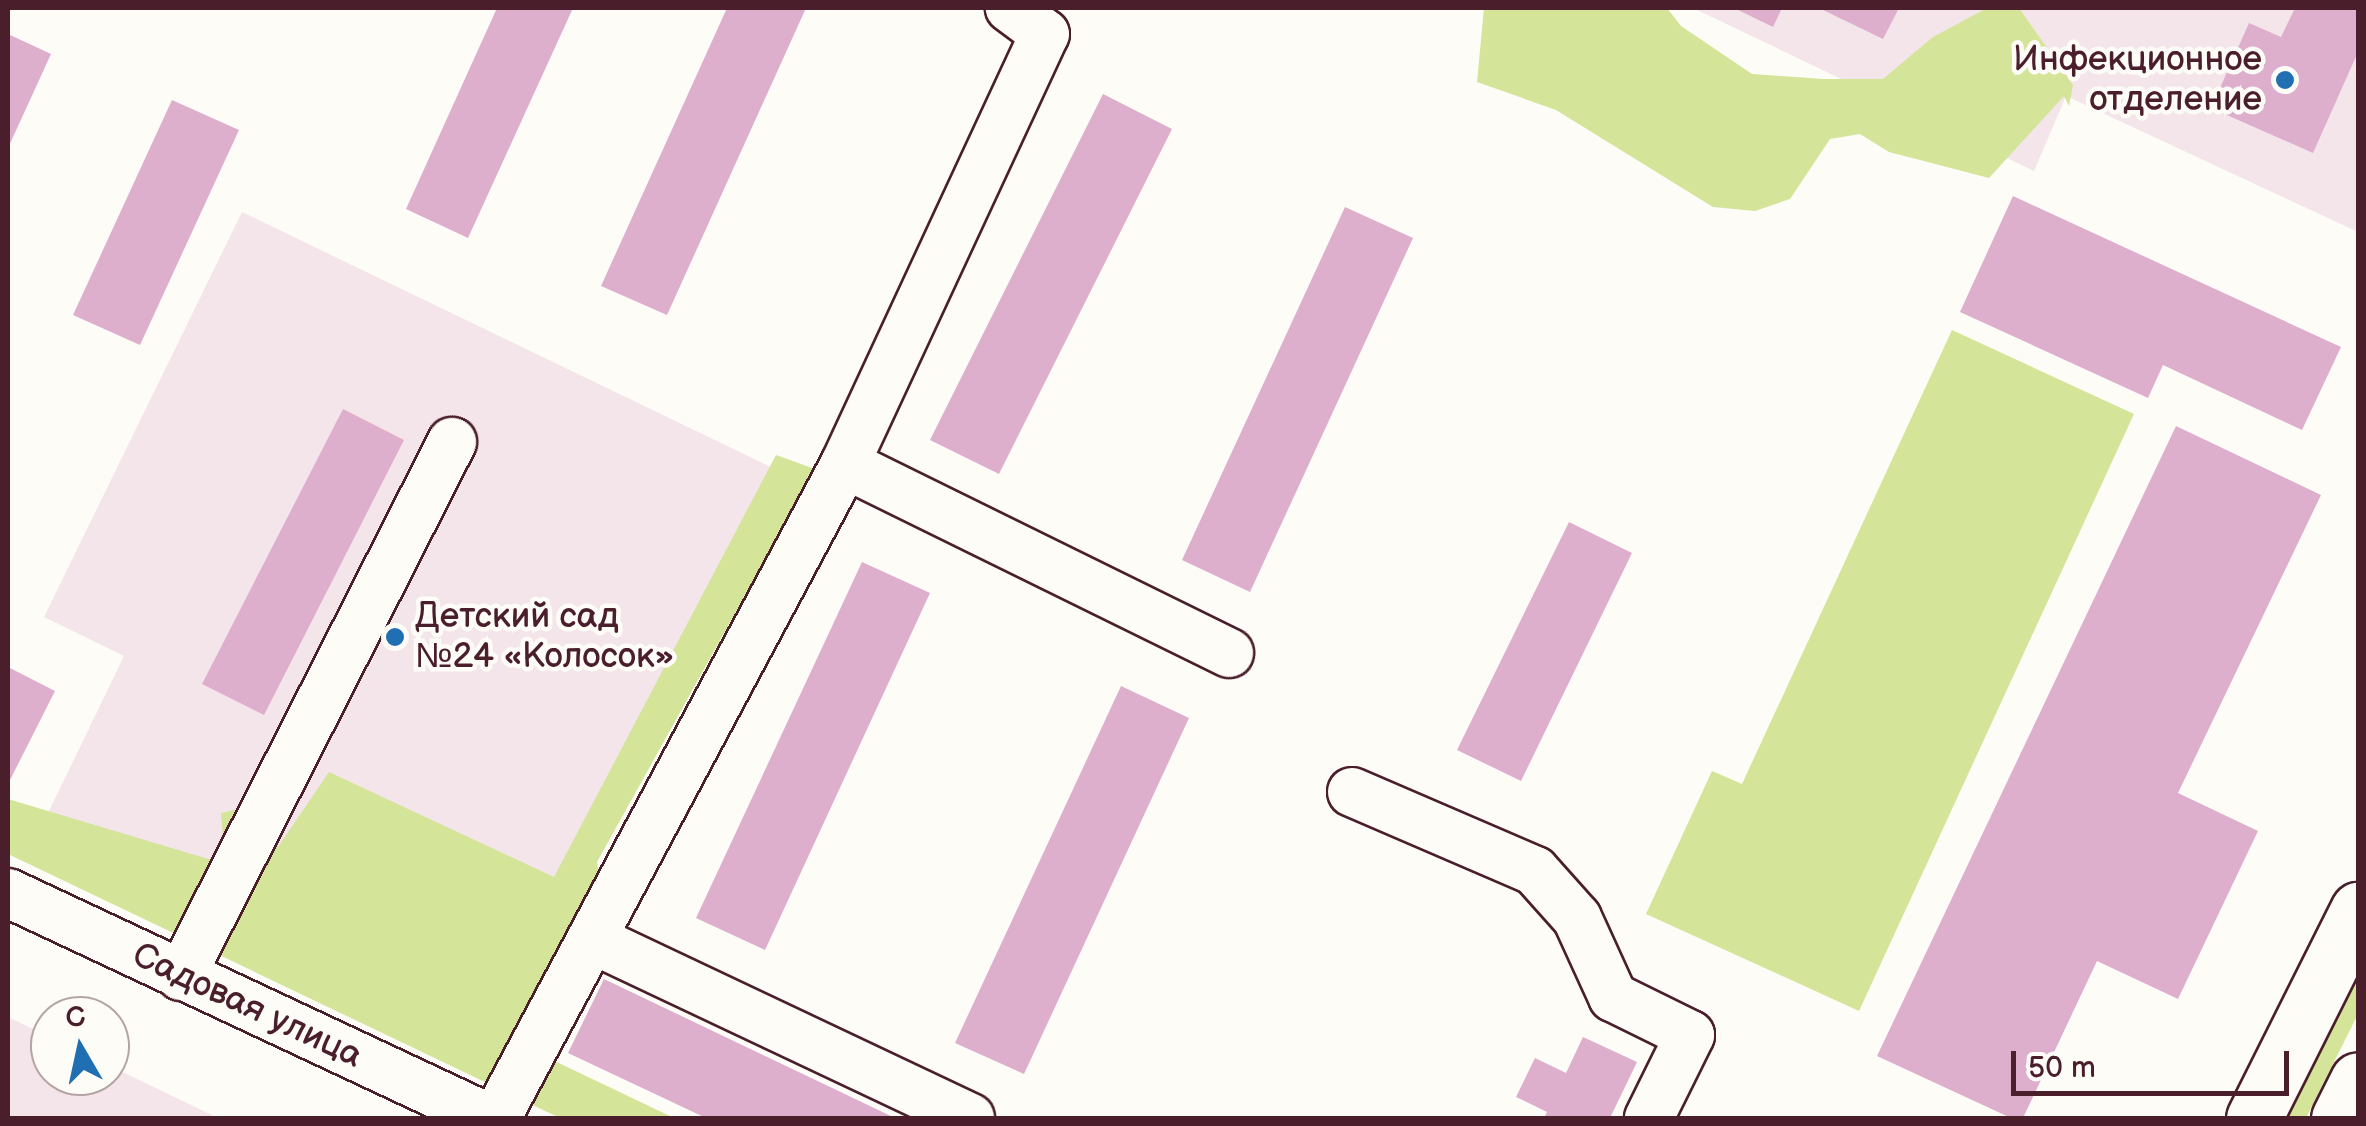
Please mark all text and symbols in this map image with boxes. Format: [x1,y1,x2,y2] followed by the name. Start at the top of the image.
[2013,39,2262,121] place label: Инфекционное отделение
[2272,67,2298,93] marker: Инфекционное отделение
[415,596,674,678] place label: Детский сад №24 «Колосок»
[384,626,406,648] marker: Детский сад №24 «Колосок»
[125,934,369,1078] street label: Садовая улица
[30,996,130,1096] north arrow
[63,1000,88,1036] text: С
[2016,1031,2294,1093] scale bar
[2028,1050,2096,1086] text: 50 m

